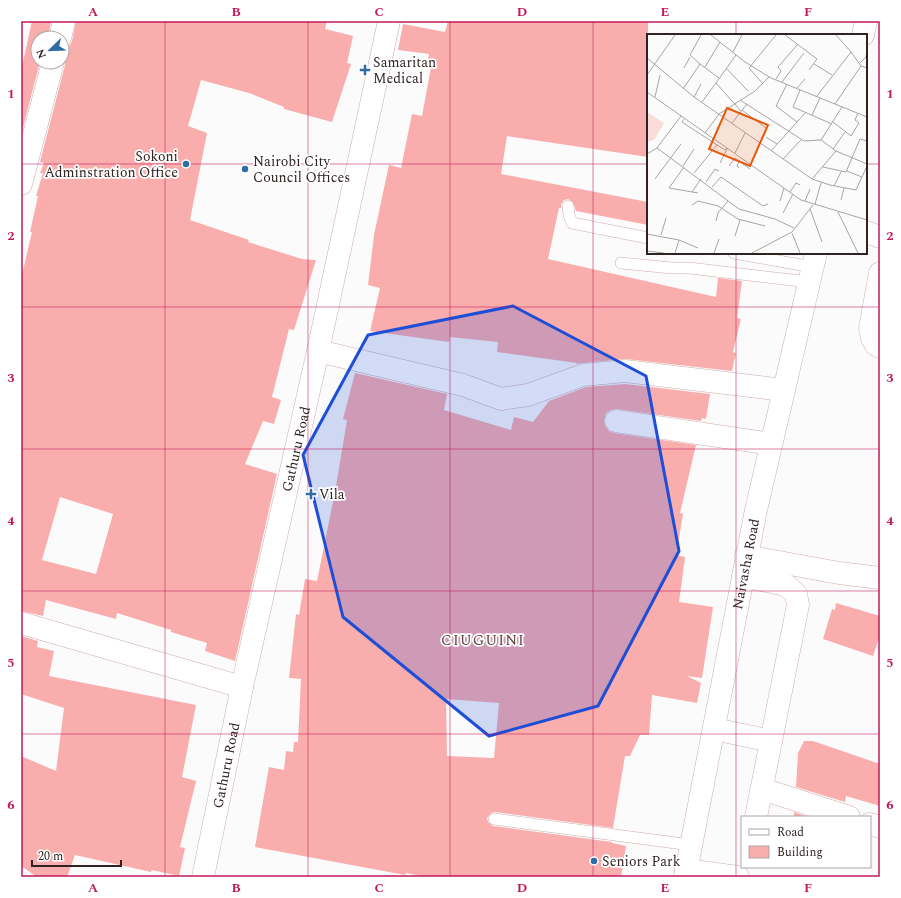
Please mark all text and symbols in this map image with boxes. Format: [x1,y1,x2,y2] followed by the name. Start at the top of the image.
[88,2,98,22] text: A
[231,2,241,22] text: B
[374,2,384,22] text: C
[517,2,527,22] text: D
[661,2,670,22] text: E
[804,2,812,22] text: F
[30,30,70,70] north arrow
[647,34,867,254] inset map
[32,46,51,61] text: N
[373,52,436,89] place label: Samaritan Medical
[360,65,370,75] marker: Samaritan Medical
[7,84,15,104] text: 1
[886,84,894,104] text: 1
[44,146,178,183] place label: Sokoni Adminstration Office
[253,151,350,188] place label: Nairobi City Council Offices
[181,159,191,169] marker: Sokoni Adminstration Office
[240,164,250,174] marker: Nairobi City Council Offices
[7,226,15,246] text: 2
[886,226,894,246] text: 2
[7,368,15,388] text: 3
[886,368,894,388] text: 3
[276,404,316,494] street label: Gathuru Road
[319,484,345,505] place label: Vila
[306,489,316,499] marker: Vila
[7,511,15,531] text: 4
[886,511,894,531] text: 4
[727,517,765,611] street label: Naivasha Road
[441,629,525,652] district label: CIUGUINI
[7,653,15,673] text: 5
[886,653,894,673] text: 5
[207,720,245,810] street label: Gathuru Road
[7,795,15,815] text: 6
[886,795,894,815] text: 6
[741,816,871,868] legend
[777,823,804,842] text: Road
[32,842,121,868] scale bar
[777,843,823,862] text: Building
[38,847,63,866] text: 20 m
[602,851,681,872] place label: Seniors Park
[589,856,599,866] marker: Seniors Park
[88,878,98,898] text: A
[231,878,241,898] text: B
[374,878,384,898] text: C
[517,878,527,898] text: D
[661,878,670,898] text: E
[804,878,812,898] text: F

